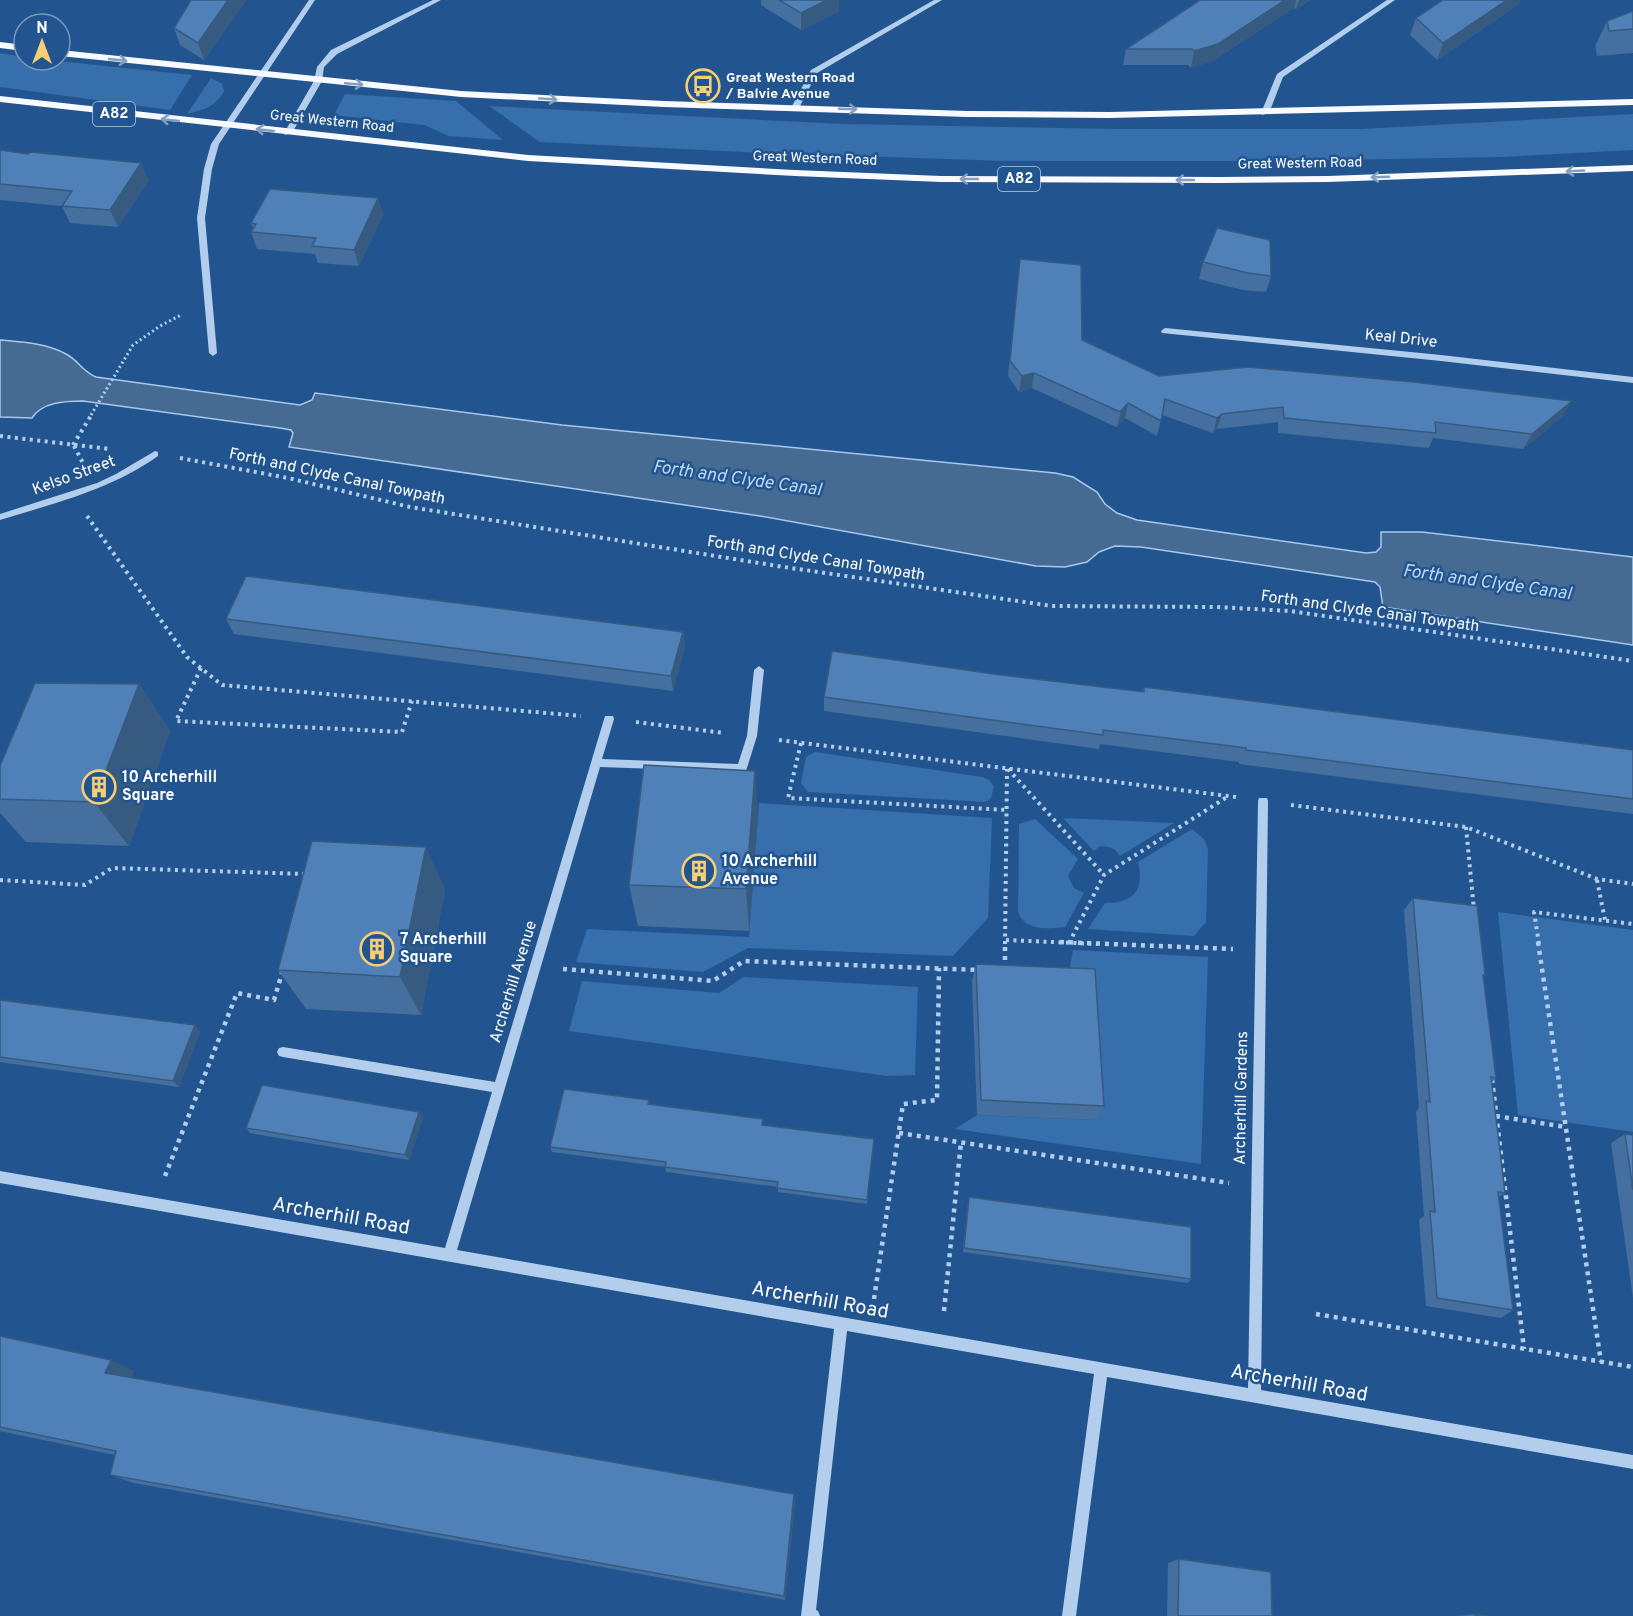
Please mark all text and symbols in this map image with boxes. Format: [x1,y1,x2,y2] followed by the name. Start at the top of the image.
[12,12,72,72] north arrow
[36,19,48,39] text: N
[108,55,128,66] one-way arrow
[685,68,721,104] bus stop icon: Great Western Road / Balvie Avenue
[725,70,855,103] place label: Great Western Road / Balvie Avenue
[343,79,363,90] one-way arrow
[538,94,558,105] one-way arrow
[93,102,135,126] road number: A82
[838,104,858,115] one-way arrow
[269,107,395,137] street label: Great Western Road
[160,114,180,125] one-way arrow
[255,124,275,135] one-way arrow
[752,148,878,170] street label: Great Western Road
[1237,154,1363,174] street label: Great Western Road
[1565,165,1585,176] one-way arrow
[998,167,1040,191] road number: A82
[1370,172,1390,183] one-way arrow
[959,173,979,185] one-way arrow
[1175,174,1195,186] one-way arrow
[1364,325,1438,353] street label: Keal Drive
[227,444,447,510] street label: Forth and Clyde Canal Towpath
[30,452,118,500] street label: Kelso Street
[651,456,824,502] water label: Forth and Clyde Canal
[706,532,926,586] street label: Forth and Clyde Canal Towpath
[1401,560,1574,606] water label: Forth and Clyde Canal
[1259,587,1481,637] street label: Forth and Clyde Canal Towpath
[122,768,217,806] place label: 10 Archerhill Square
[81,769,117,805] building icon: 10 Archerhill Square
[722,852,817,890] place label: 10 Archerhill Avenue
[681,853,717,889] building icon: 10 Archerhill Avenue
[486,918,542,1046] street label: Archerhill Avenue
[400,930,487,968] place label: 7 Archerhill Square
[359,931,395,967] building icon: 7 Archerhill Square
[1231,1031,1253,1165] street label: Archerhill Gardens
[270,1192,412,1242] street label: Archerhill Road
[749,1276,891,1326] street label: Archerhill Road
[1228,1359,1370,1409] street label: Archerhill Road

